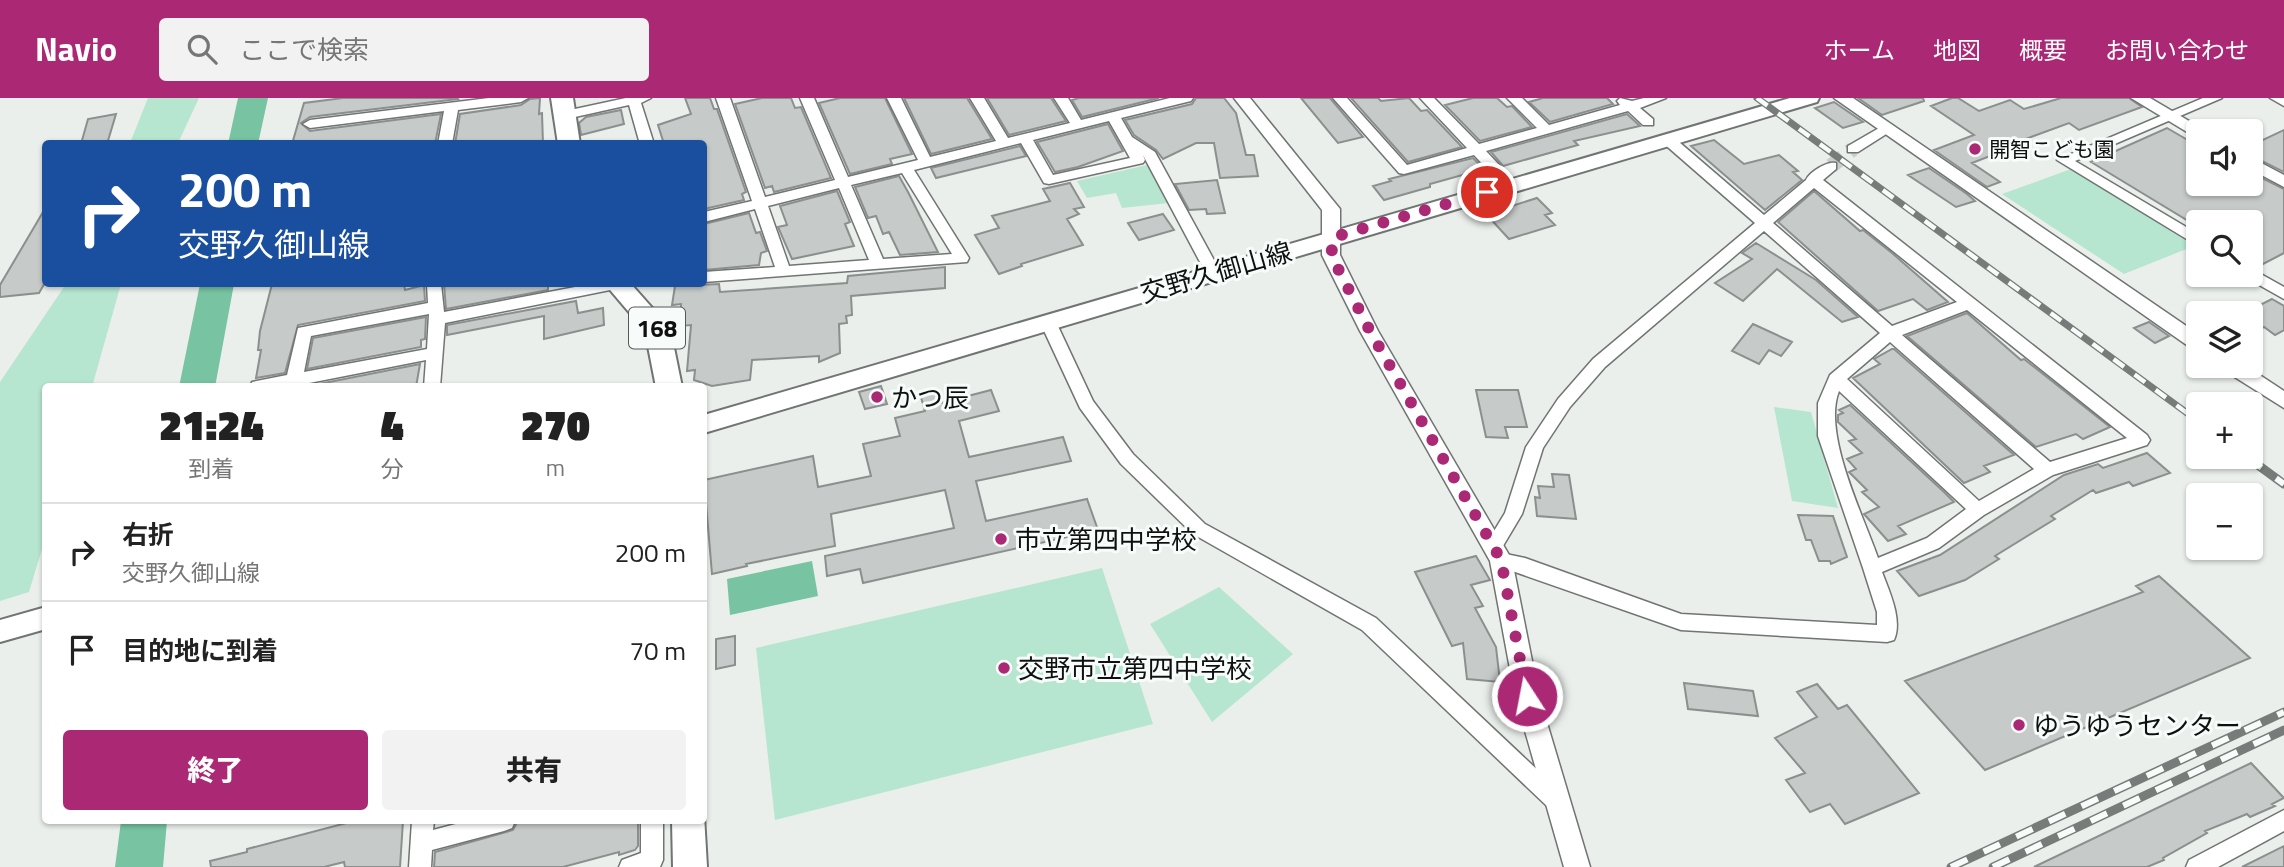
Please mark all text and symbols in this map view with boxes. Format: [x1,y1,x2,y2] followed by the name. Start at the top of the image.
[159,18,649,81] search box
[35,24,117,74] text: Navio
[183,30,221,68] icon: search
[239,30,369,69] text: ここで検索
[1824,32,1895,68] text: ホーム
[1933,32,1981,68] text: 地図
[2019,32,2067,68] text: 概要
[2105,32,2249,68] text: お問い合わせ
[2186,119,2263,560] map controls
[2186,119,2263,196] button: sound
[1989,133,2115,165] place label: 開智こども園
[1967,141,1983,157] marker: 開智こども園
[178,151,312,226] text: 200 m
[1457,162,1517,222] pin
[63,168,154,259] icon: right
[1468,173,1506,211] icon: arrive
[2186,210,2263,287] button: search
[178,220,370,268] text: 交野久御山線
[1136,232,1296,312] street label: 交野久御山線
[2186,301,2263,378] button: layers
[629,308,685,348] road number: 168
[891,378,969,417] place label: かつ辰
[869,389,885,405] marker: かつ辰
[159,392,264,456] text: 21:24
[381,392,404,456] text: 4
[521,392,590,456] text: 270
[2186,392,2263,469] button: +
[546,450,565,485] text: m
[188,451,234,486] text: 到着
[381,451,404,486] text: 分
[2186,483,2263,560] button: −
[122,515,174,554] text: 右折
[1015,520,1197,559] place label: 市立第四中学校
[993,531,1009,547] marker: 市立第四中学校
[63,533,101,571] icon: right
[615,533,686,572] text: 200 m
[122,555,260,590] text: 交野久御山線
[63,631,101,669] icon: arrive
[122,631,278,670] text: 目的地に到着
[629,631,686,670] text: 70 m
[1018,649,1252,688] place label: 交野市立第四中学校
[1490,659,1564,733] position arrow
[996,660,1012,676] marker: 交野市立第四中学校
[2033,706,2241,745] place label: ゆうゆうセンター
[2011,717,2027,733] marker: ゆうゆうセンター
[63,730,368,810] button: 終了
[382,730,686,810] button: 共有

